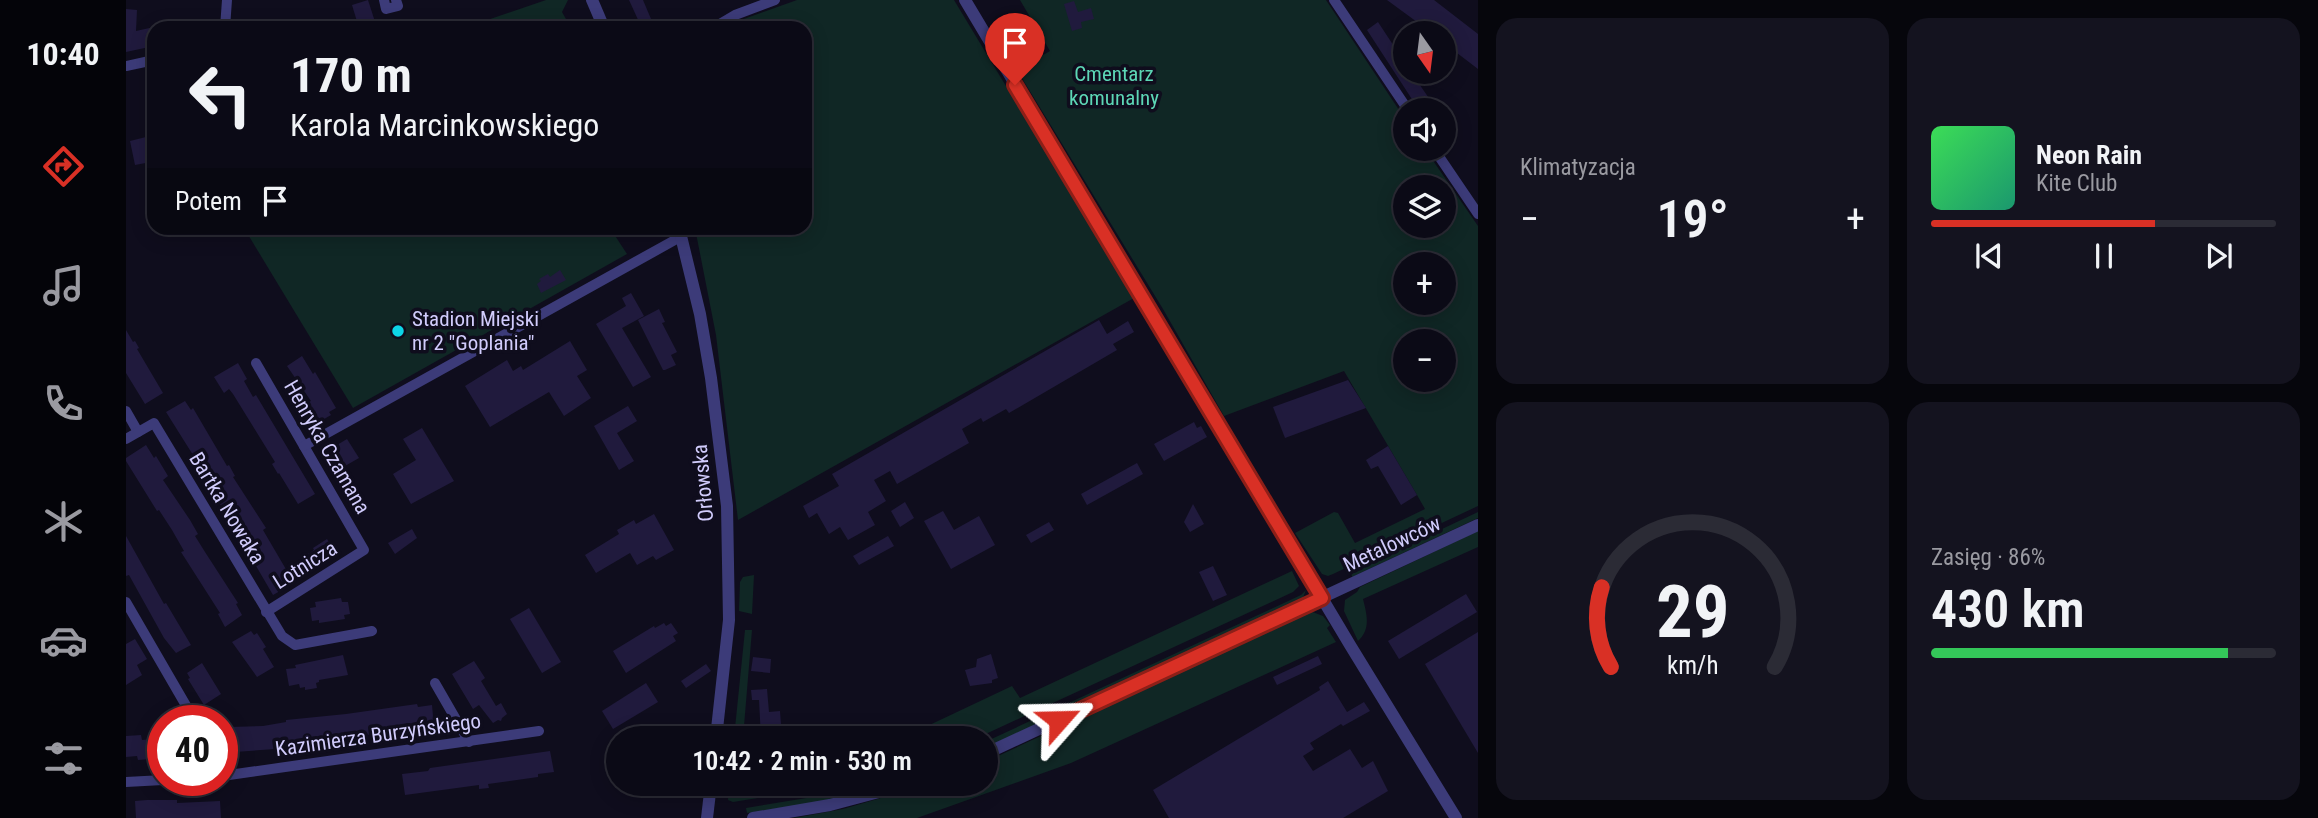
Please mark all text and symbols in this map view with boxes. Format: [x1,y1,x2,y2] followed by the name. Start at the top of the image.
[985,13,1045,85] pin
[1393,21,1456,84] north arrow
[1393,21,1456,392] map controls
[996,24,1034,62] icon: arrive
[26,35,100,73] text: 10:40
[290,47,412,104] text: 170 m
[175,49,266,140] icon: left
[1069,62,1159,110] park label: Cmentarz komunalny
[1393,98,1456,161] button: sound
[290,106,599,144] text: Karola Marcinkowskiego
[2036,140,2142,170] text: Neon Rain
[39,142,88,191] icon: directions
[1520,154,1636,181] text: Klimatyzacja
[2036,170,2117,197] text: Kite Club
[1393,175,1456,238] button: layers
[256,182,294,220] icon: arrive
[175,186,242,216] text: Potem
[1656,189,1729,250] text: 19°
[1520,197,1539,241] text: −
[1846,197,1865,241] text: +
[1970,237,2008,275] icon: previous
[2085,237,2123,275] icon: pause
[2200,237,2238,275] icon: next
[1393,252,1456,315] button: +
[39,261,88,310] icon: music
[412,307,539,355] place label: Stadion Miejski nr 2 "Goplania"
[390,323,406,339] marker: Stadion Miejski nr 2 "Goplania"
[1393,329,1456,392] button: −
[279,376,375,518] street label: Henryka Czamana
[39,379,88,428] icon: phone
[688,443,718,523] street label: Orłowska
[184,448,270,568] street label: Bartka Nowaka
[39,497,88,546] icon: climate
[1339,511,1445,577] street label: Metalowców
[269,536,341,594] street label: Lotnicza
[1931,544,2045,571] text: Zasięg · 86%
[1656,569,1729,655] text: 29
[1931,579,2085,640] text: 430 km
[39,616,88,665] icon: car
[1667,651,1718,680] text: km/h
[1022,683,1096,757] position arrow
[147,705,238,796] speed limit sign: 40
[274,709,482,761] street label: Kazimierza Burzyńskiego
[39,734,88,783] icon: filters
[692,746,912,776] text: 10:42 · 2 min · 530 m

